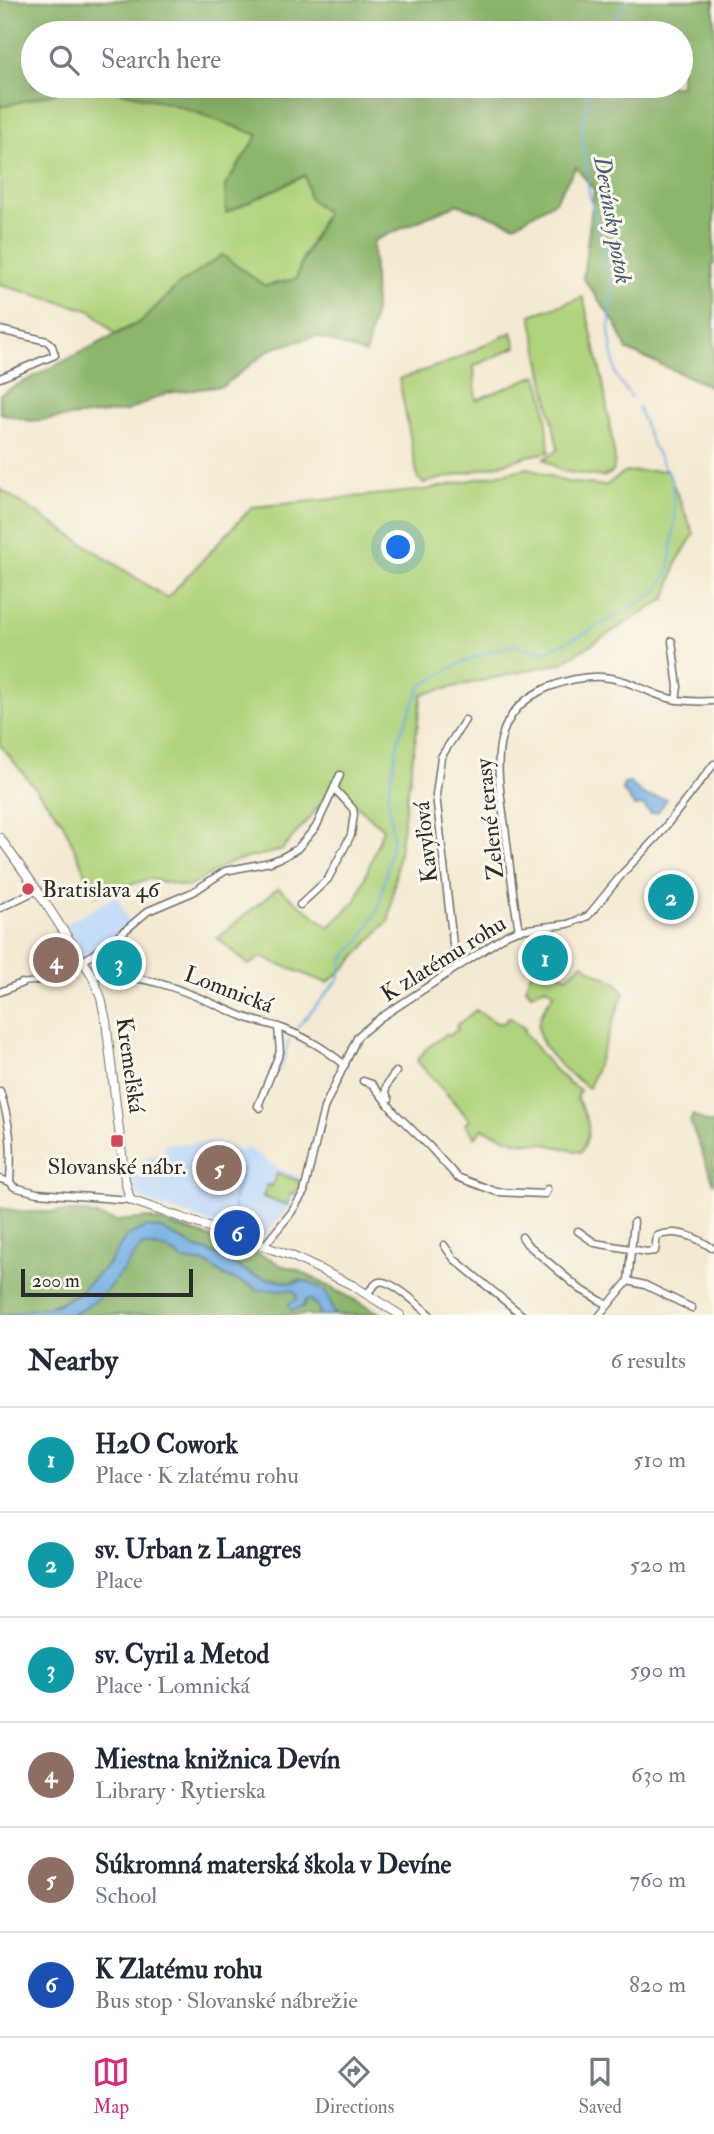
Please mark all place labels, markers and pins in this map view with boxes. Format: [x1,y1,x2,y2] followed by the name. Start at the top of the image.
[648,871,694,923] pin: 2
[42,875,161,904] place label: Bratislava 46
[20,881,36,897] marker: Bratislava 46
[522,932,568,984] pin: 1
[33,934,79,986] pin: 4
[96,937,142,989] pin: 3
[109,1133,125,1149] marker: Slovanské nábr.
[196,1142,242,1194] pin: 5
[48,1152,186,1181] place label: Slovanské nábr.
[214,1207,260,1259] pin: 6

